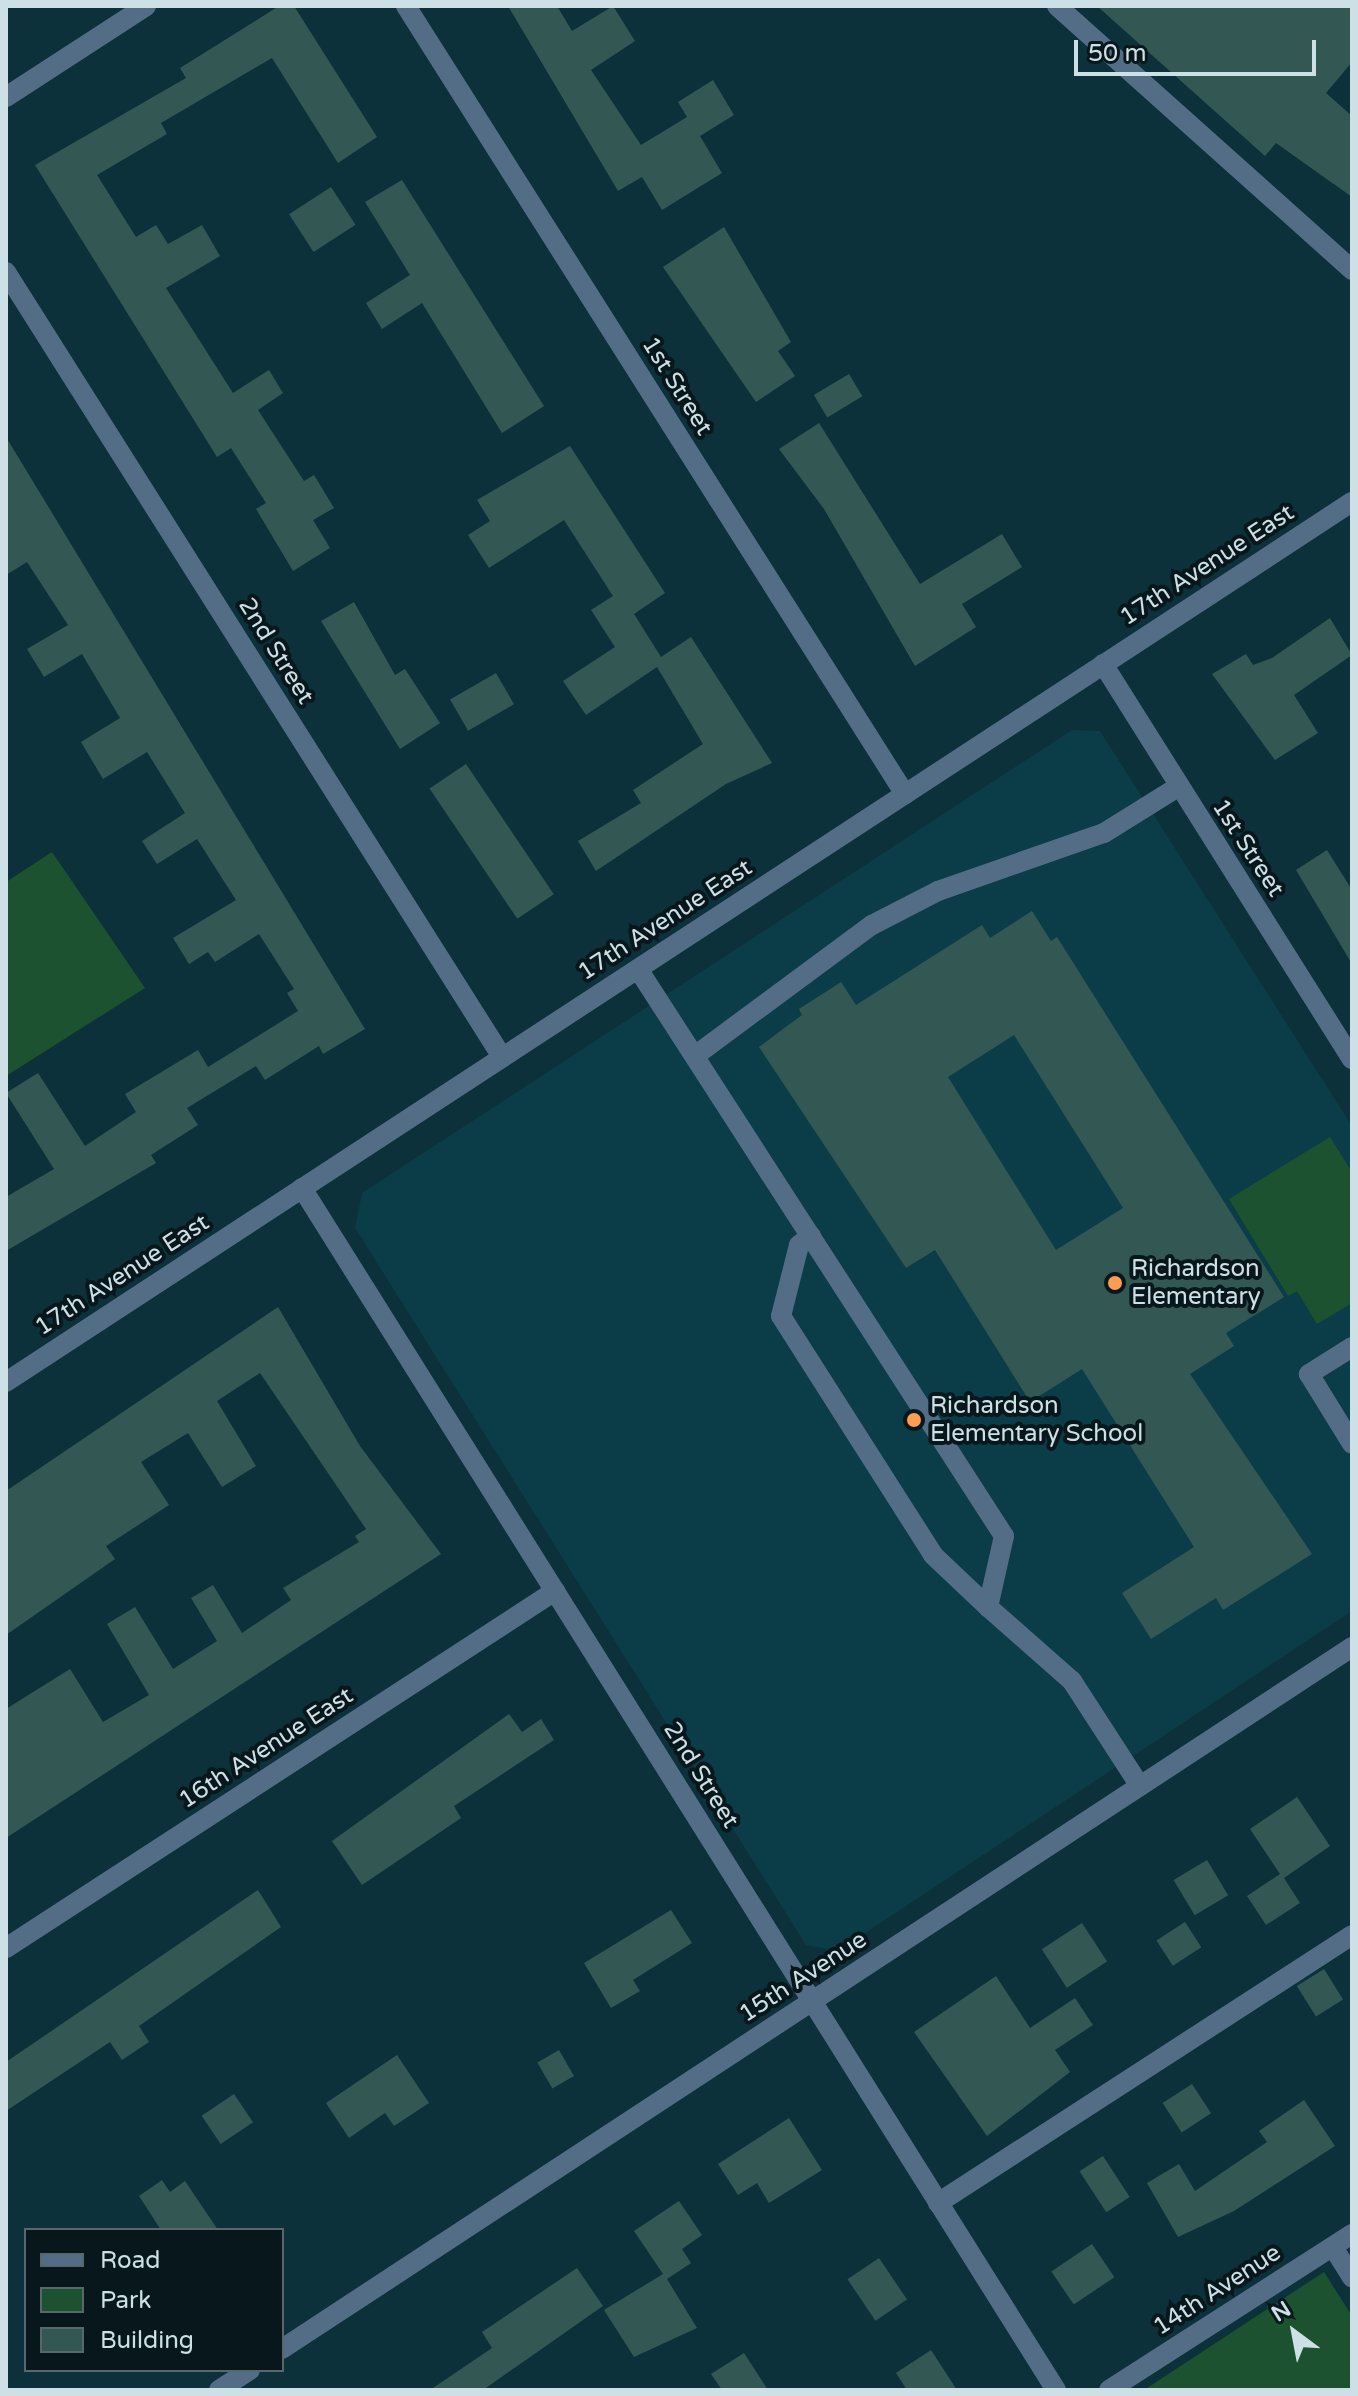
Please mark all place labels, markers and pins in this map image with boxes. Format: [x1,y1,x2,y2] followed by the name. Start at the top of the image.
[1131,1255,1261,1311] place label: Richardson Elementary
[1106,1274,1124,1292] marker: Richardson Elementary
[930,1392,1143,1448] place label: Richardson Elementary School
[905,1411,923,1429] marker: Richardson Elementary School

